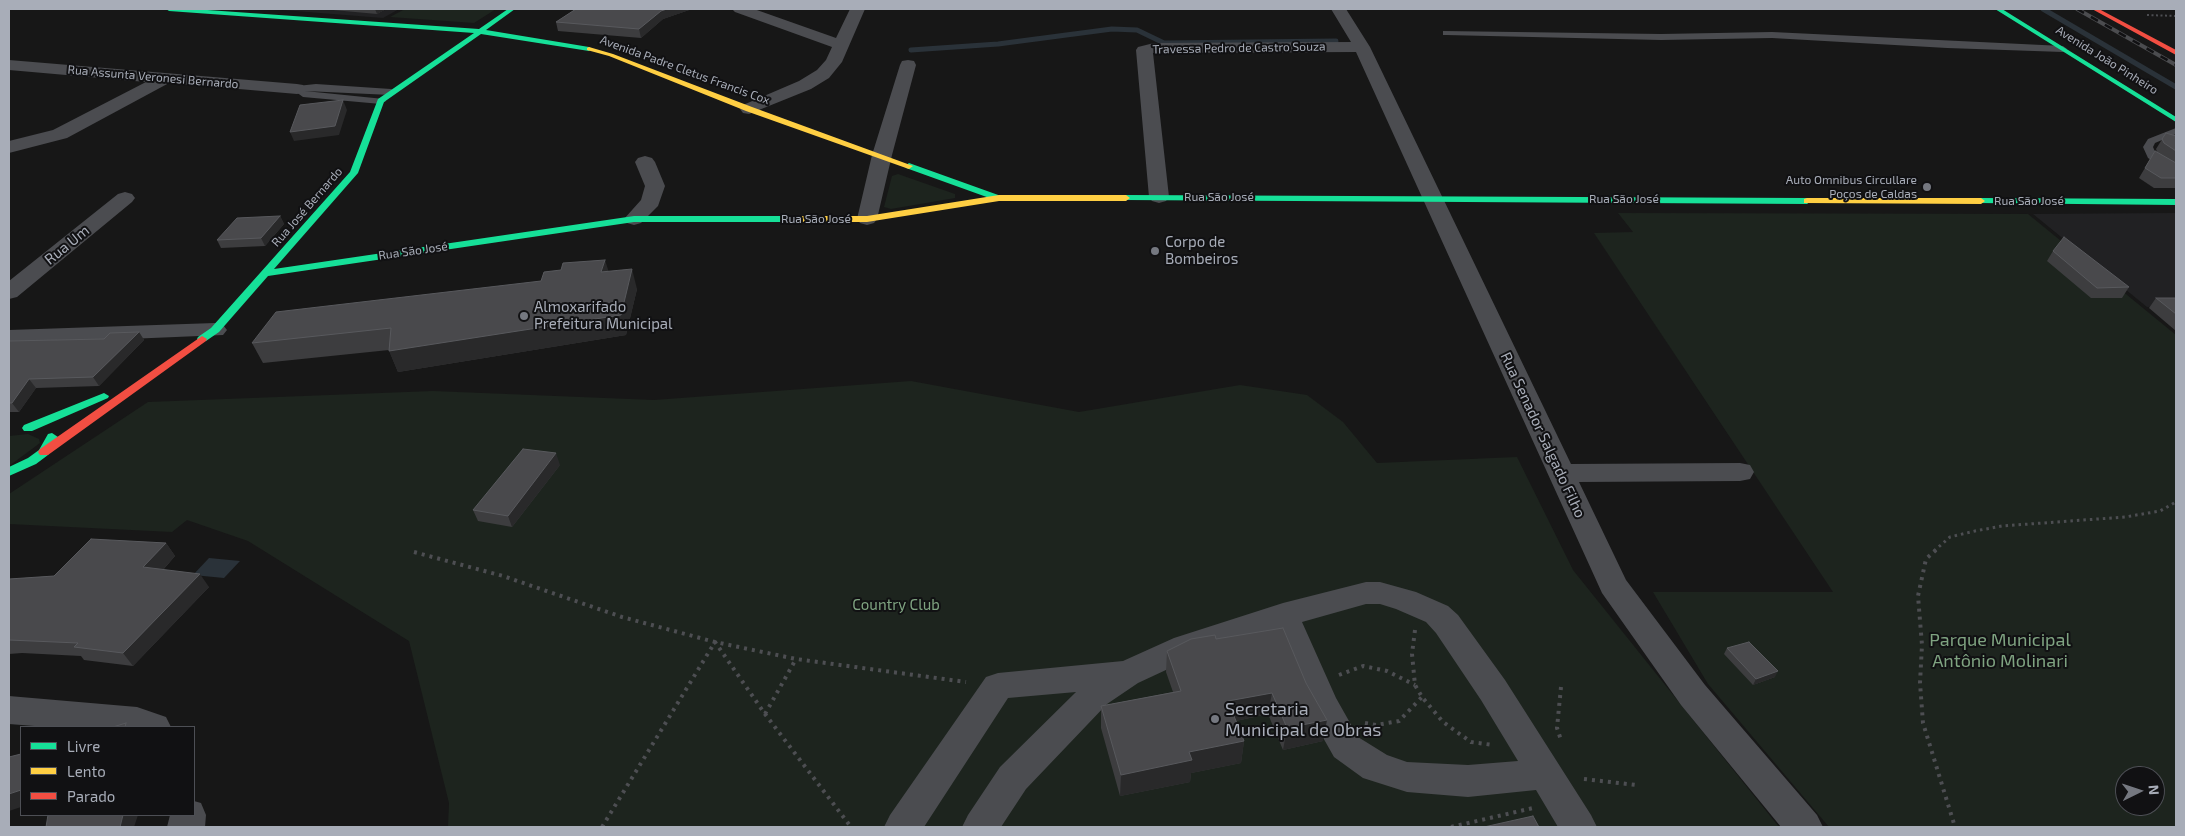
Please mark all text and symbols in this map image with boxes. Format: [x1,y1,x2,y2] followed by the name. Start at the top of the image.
[2053,23,2161,97] street label: Avenida João Pinheiro
[598,33,772,107] street label: Avenida Padre Cletus Francis Cox
[1152,39,1326,57] street label: Travessa Pedro de Castro Souza
[67,62,239,92] street label: Rua Assunta Veronesi Bernardo
[269,164,345,250] street label: Rua José Bernardo
[1786,173,1917,201] place label: Auto Omnibus Circullare Poços de Caldas
[1921,181,1933,193] marker: Auto Omnibus Circullare Poços de Caldas
[1184,190,1254,204] street label: Rua São José
[1589,192,1659,206] street label: Rua São José
[1994,194,2064,208] street label: Rua São José
[781,212,851,226] street label: Rua São José
[41,221,93,269] street label: Rua Um
[1165,233,1238,268] place label: Corpo de Bombeiros
[377,239,449,263] street label: Rua São José
[1149,245,1161,257] marker: Corpo de Bombeiros
[534,298,673,333] place label: Almoxarifado Prefeitura Municipal
[518,310,530,322] marker: Almoxarifado Prefeitura Municipal
[1497,349,1589,521] street label: Rua Senador Salgado Filho
[852,596,940,614] park label: Country Club
[1929,629,2071,672] park label: Parque Municipal Antônio Molinari
[1225,698,1381,741] place label: Secretaria Municipal de Obras
[1209,713,1221,725] marker: Secretaria Municipal de Obras
[20,726,195,816] legend
[67,737,100,755] text: Livre
[67,762,106,780] text: Lento
[2115,766,2165,816] north arrow
[2146,784,2163,796] text: N
[67,787,115,805] text: Parado

